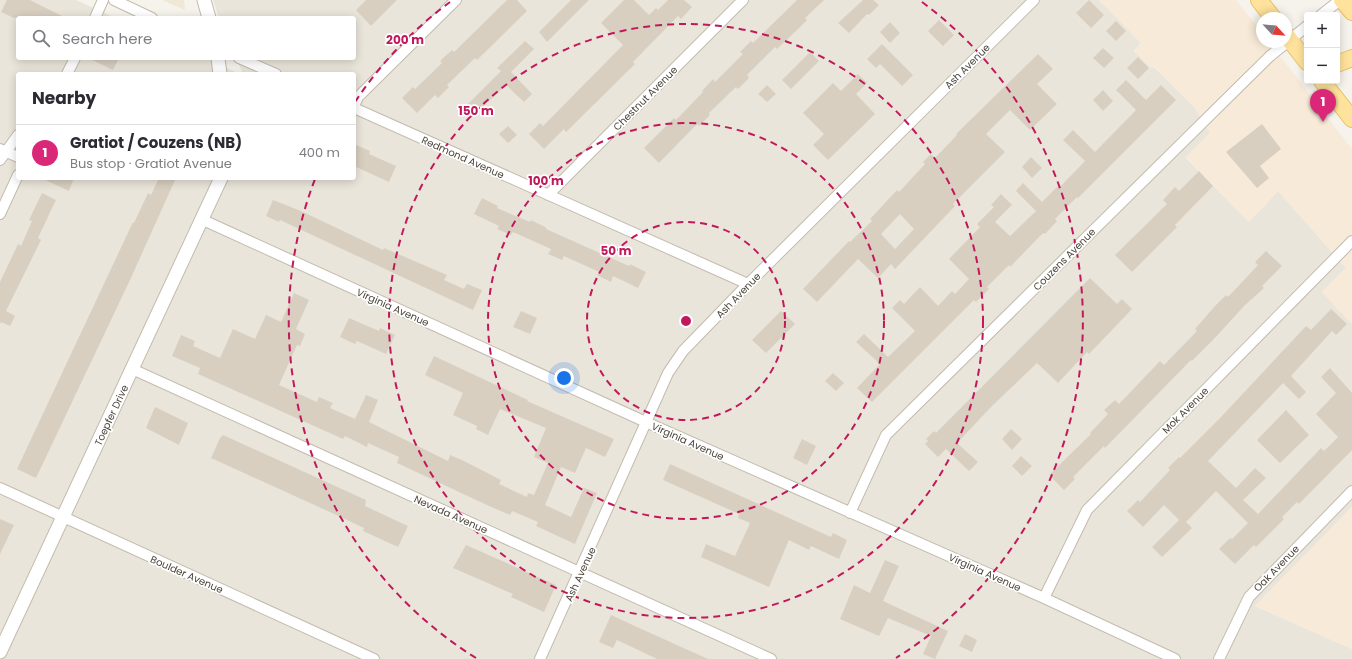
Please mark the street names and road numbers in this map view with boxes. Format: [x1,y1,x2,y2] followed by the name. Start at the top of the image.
[941,40,993,92] street label: Ash Avenue
[610,63,681,134] street label: Chestnut Avenue
[419,132,507,182] street label: Redmond Avenue
[1030,225,1099,294] street label: Couzens Avenue
[713,269,764,322] street label: Ash Avenue
[354,285,431,330] street label: Virginia Avenue
[91,382,132,448] street label: Toepfer Drive
[1159,384,1212,437] street label: Mok Avenue
[649,419,726,464] street label: Virginia Avenue
[412,491,490,537] street label: Nevada Avenue
[1250,542,1303,595] street label: Oak Avenue
[561,544,600,604] street label: Ash Avenue
[946,550,1023,595] street label: Virginia Avenue
[148,552,226,597] street label: Boulder Avenue

